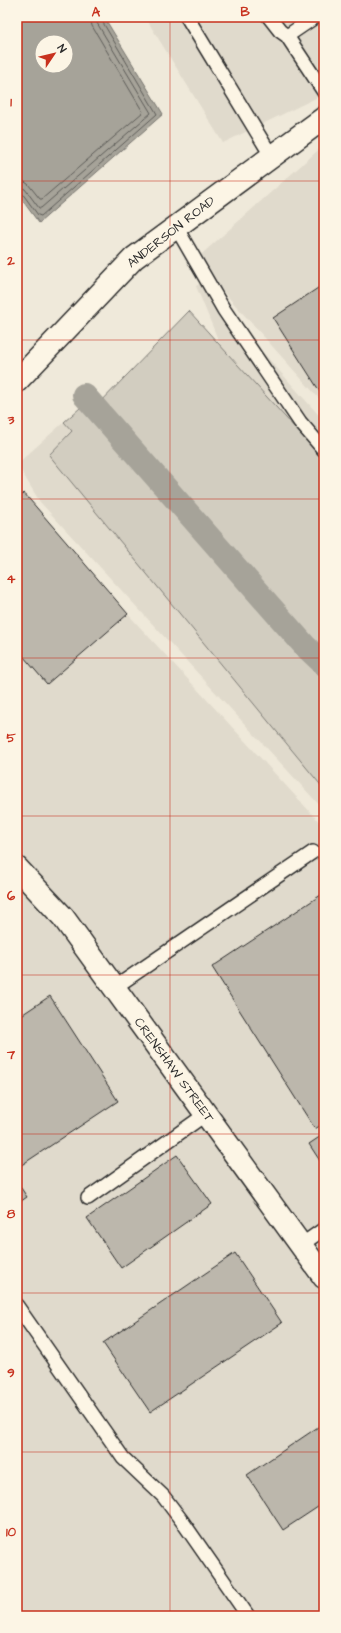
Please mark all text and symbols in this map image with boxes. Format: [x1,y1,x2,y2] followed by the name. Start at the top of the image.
[92,3,101,21] text: A
[240,3,250,21] text: B
[34,34,74,74] north arrow
[54,41,70,56] text: N
[10,93,12,111] text: 1
[123,192,219,272] street label: ANDERSON ROAD
[6,252,15,270] text: 2
[7,411,15,429] text: 3
[7,570,16,588] text: 4
[6,729,16,747] text: 5
[7,887,16,905] text: 6
[130,1014,219,1127] street label: CRENSHAW STREET
[6,1046,16,1064] text: 7
[7,1205,16,1223] text: 8
[7,1364,15,1382] text: 9
[6,1523,17,1541] text: 10

